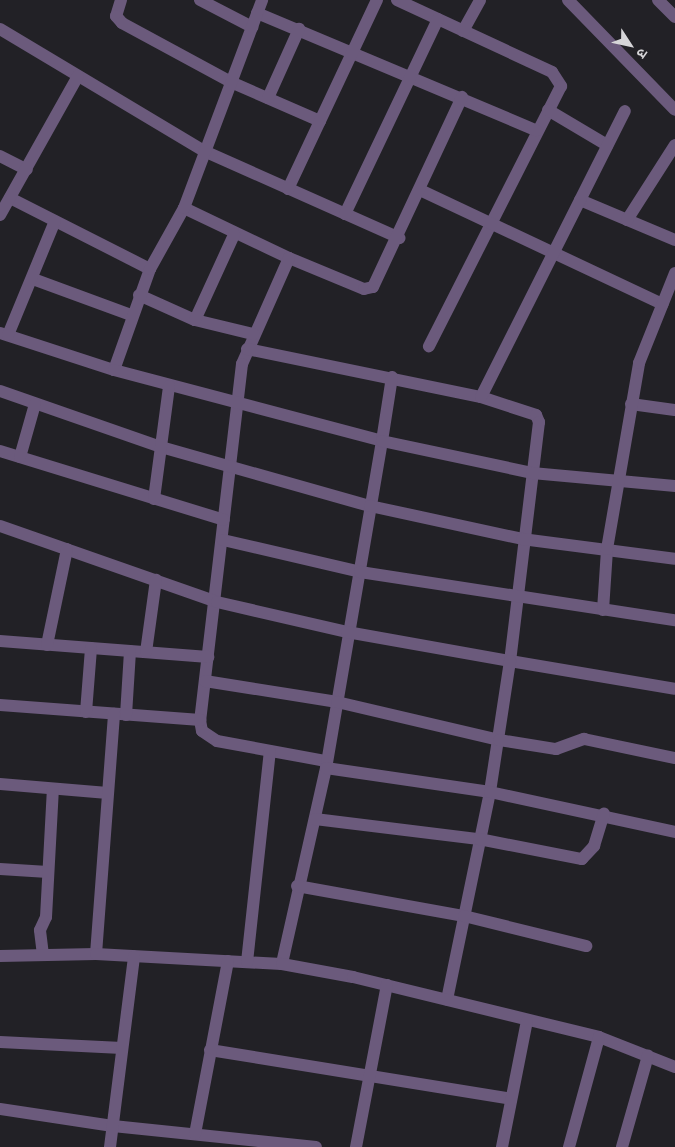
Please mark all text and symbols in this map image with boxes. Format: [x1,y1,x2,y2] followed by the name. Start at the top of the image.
[605,20,655,70] north arrow
[633,46,652,62] text: उ

